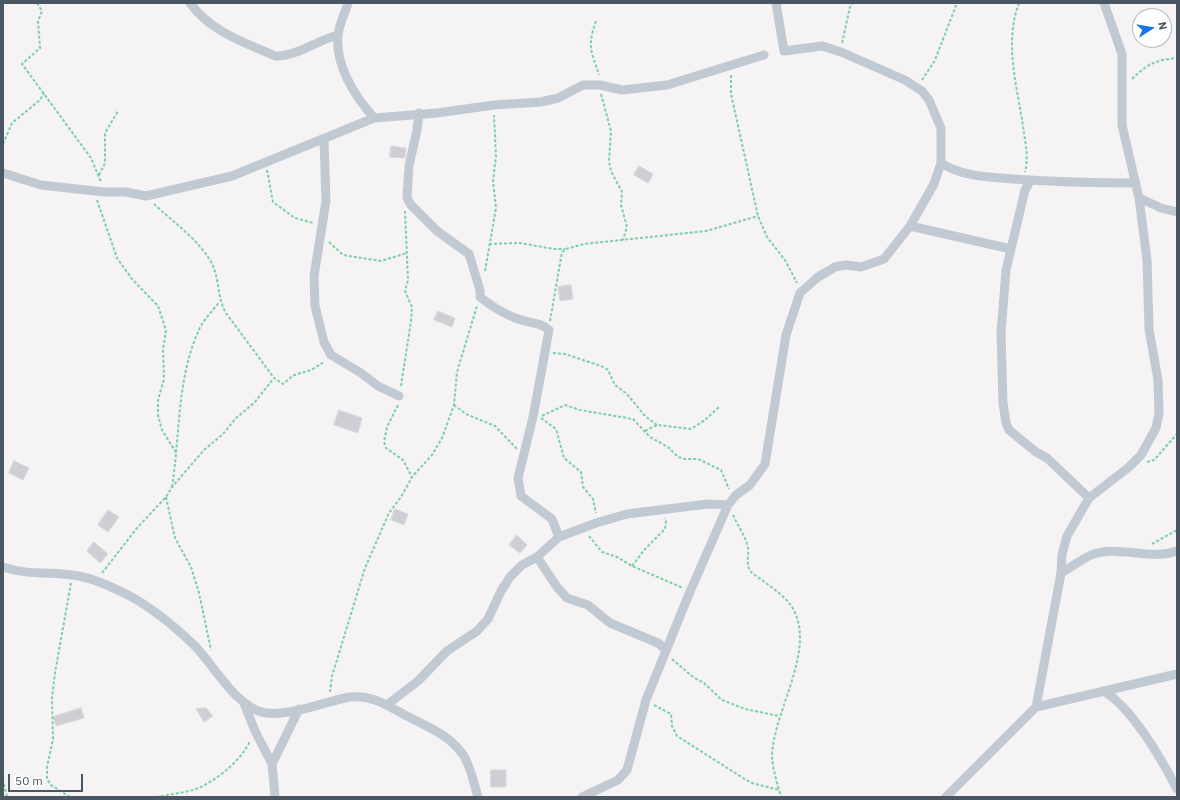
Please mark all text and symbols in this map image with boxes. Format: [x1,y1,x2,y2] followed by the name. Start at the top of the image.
[1132,8,1172,48] north arrow
[1155,20,1170,31] text: N
[10,766,85,792] scale bar
[15,773,43,788] text: 50 m

